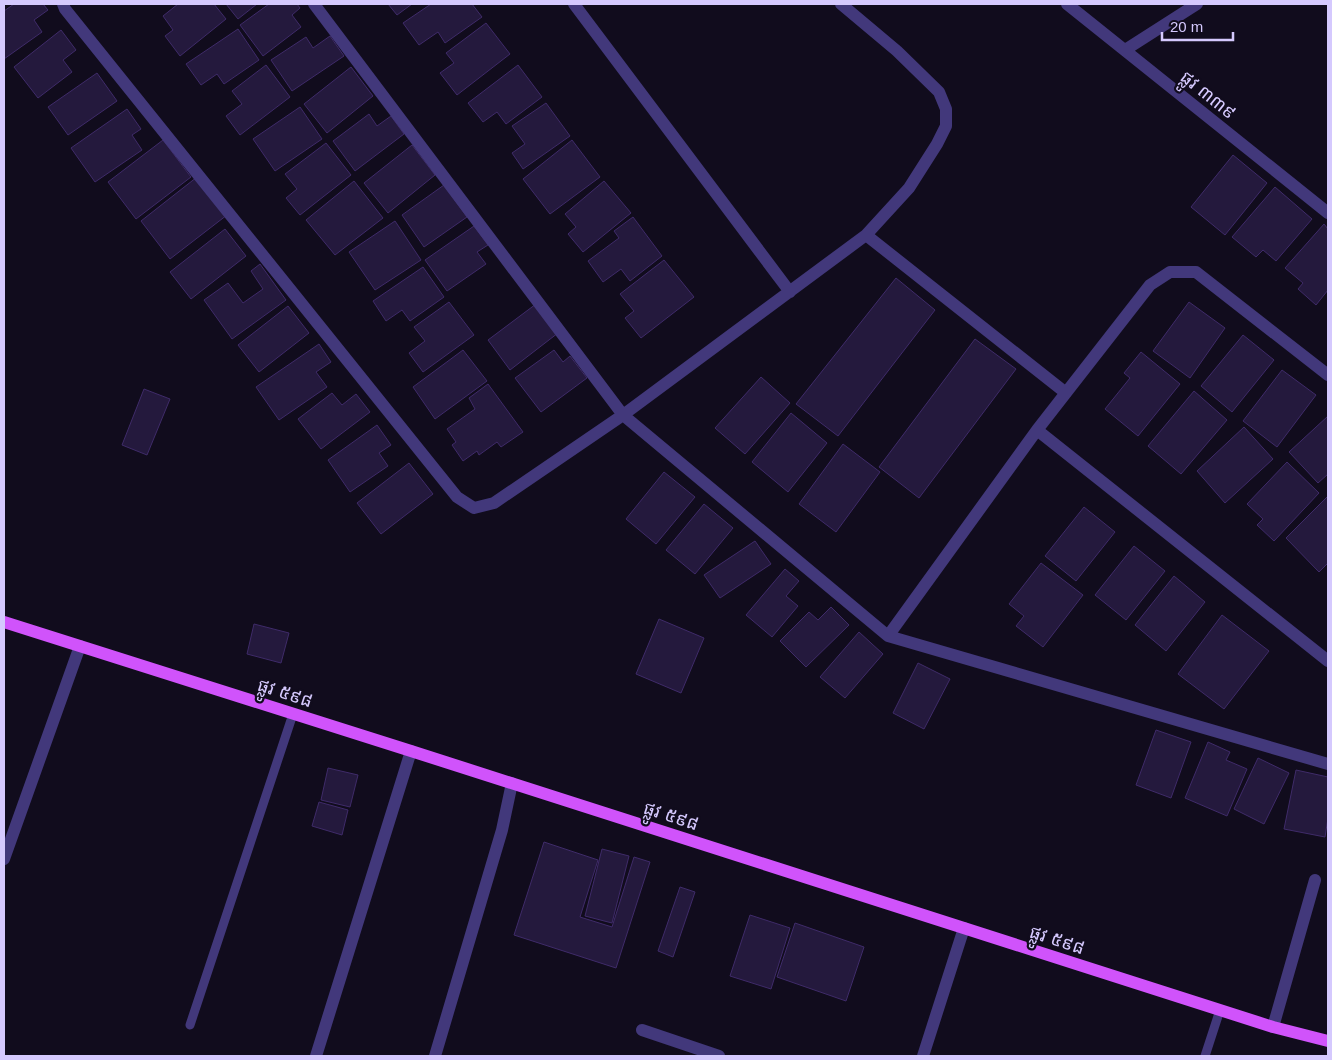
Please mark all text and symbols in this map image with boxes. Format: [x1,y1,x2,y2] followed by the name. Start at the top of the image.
[1162,10,1233,42] scale bar
[1170,18,1203,35] text: 20 m
[1173,67,1239,128] street label: ផ្លូវ ៣៣៩
[253,675,315,717] street label: ផ្លូវ ៥៩៨
[639,798,701,840] street label: ផ្លូវ ៥៩៨
[1025,922,1087,964] street label: ផ្លូវ ៥៩៨

